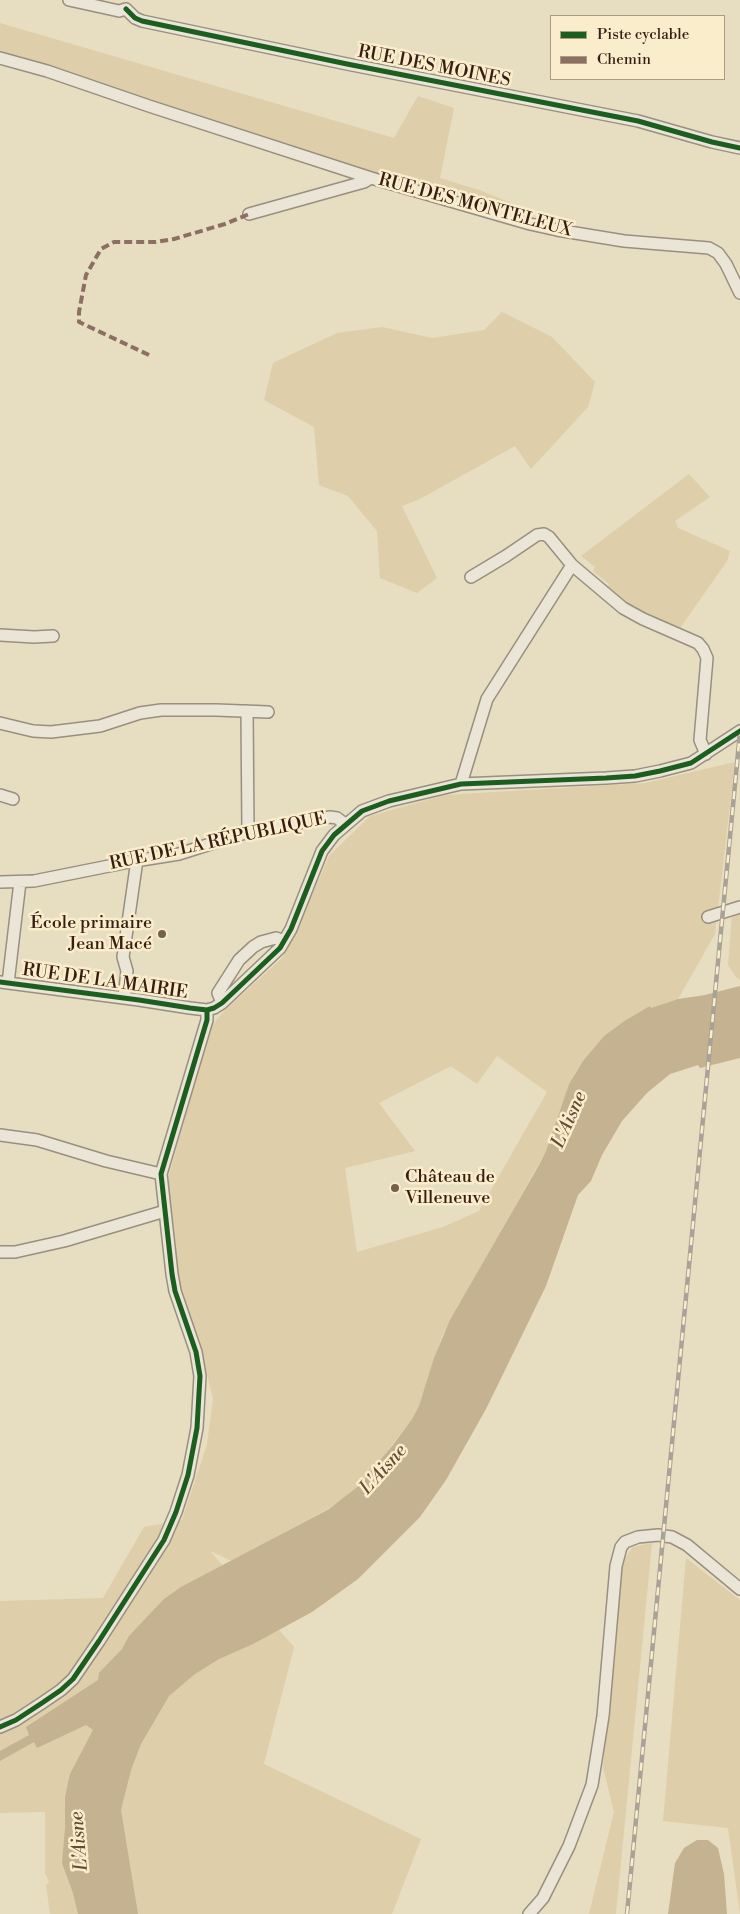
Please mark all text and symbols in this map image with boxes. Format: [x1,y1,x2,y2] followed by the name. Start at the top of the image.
[550,15,725,80] legend
[597,25,689,44] text: Piste cyclable
[356,42,512,92] street label: RUE DES MOINES
[597,50,651,69] text: Chemin
[376,170,574,242] street label: RUE DES MONTELEUX
[107,808,329,876] street label: RUE DE LA RÉPUBLIQUE
[30,913,152,956] place label: École primaire Jean Macé
[156,928,168,940] marker: École primaire Jean Macé
[21,960,189,1004] street label: RUE DE LA MAIRIE
[548,1088,592,1152] water label: L'Aisne
[405,1167,495,1210] place label: Château de Villeneuve
[389,1182,401,1194] marker: Château de Villeneuve
[356,1440,412,1500] water label: L'Aisne
[66,1810,94,1872] water label: L'Aisne

